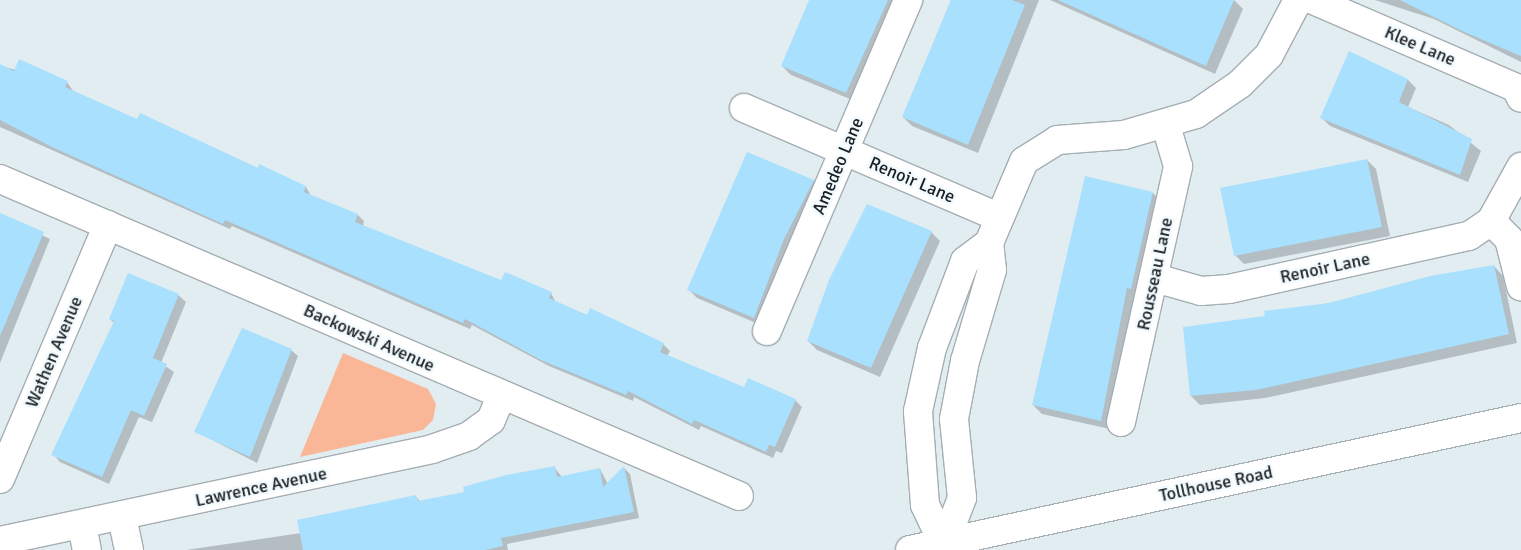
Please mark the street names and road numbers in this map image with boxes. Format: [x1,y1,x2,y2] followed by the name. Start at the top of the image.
[1381,21,1459,71] street label: Klee Lane
[808,114,868,218] street label: Amedeo Lane
[866,152,958,208] street label: Renoir Lane
[1133,216,1177,332] street label: Rousseau Lane
[1278,248,1372,288] street label: Renoir Lane
[21,293,87,411] street label: Wathen Avenue
[300,299,438,377] street label: Backowski Avenue
[1157,461,1275,507] street label: Tollhouse Road
[193,463,329,511] street label: Lawrence Avenue

